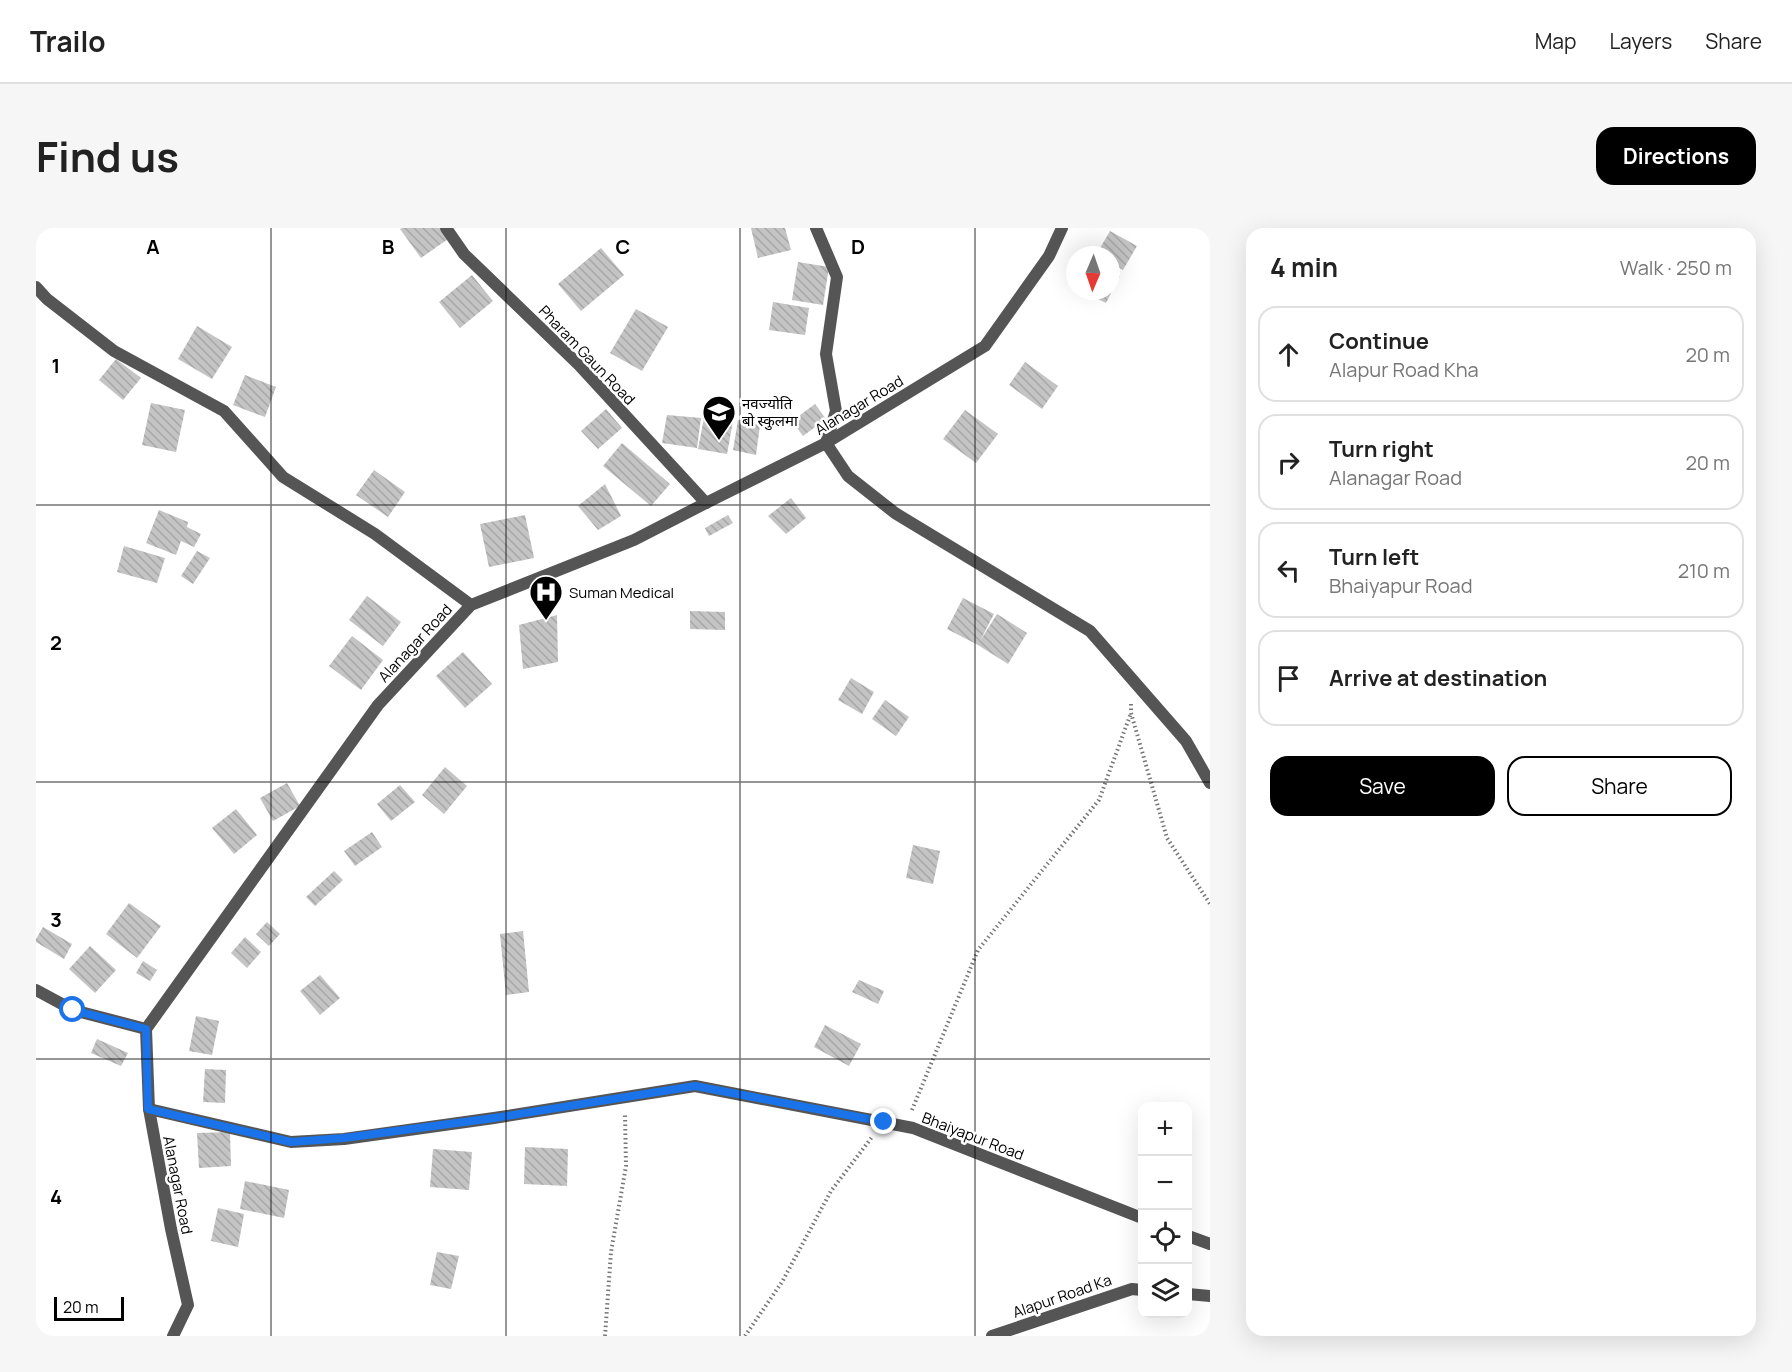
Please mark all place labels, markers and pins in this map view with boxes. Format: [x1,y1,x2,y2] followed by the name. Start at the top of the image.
[742,393,799,431] place label: नवज्याेति बाे स्कुलमा
[701,394,737,441] school or university icon: नवज्याेति बाे स्कुलमा
[528,574,564,621] hospital icon: Suman Medical
[569,582,674,603] place label: Suman Medical

